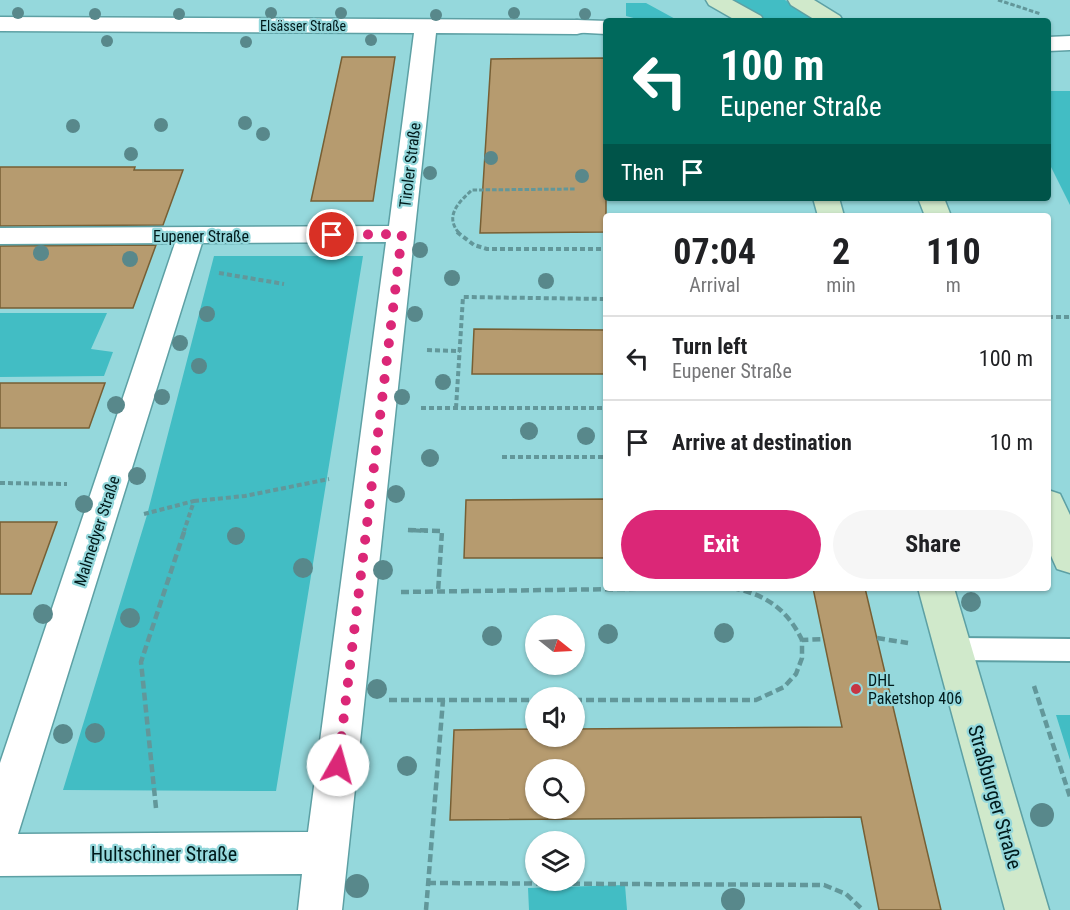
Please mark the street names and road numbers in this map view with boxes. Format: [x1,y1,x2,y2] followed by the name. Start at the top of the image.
[260,18,346,34] street label: Elsässer Straße
[395,121,425,209] street label: Tiroler Straße
[153,227,249,246] street label: Eupener Straße
[70,474,124,588] street label: Malmedyer Straße
[963,722,1027,872] street label: Straßburger Straße
[91,842,237,866] street label: Hultschiner Straße

